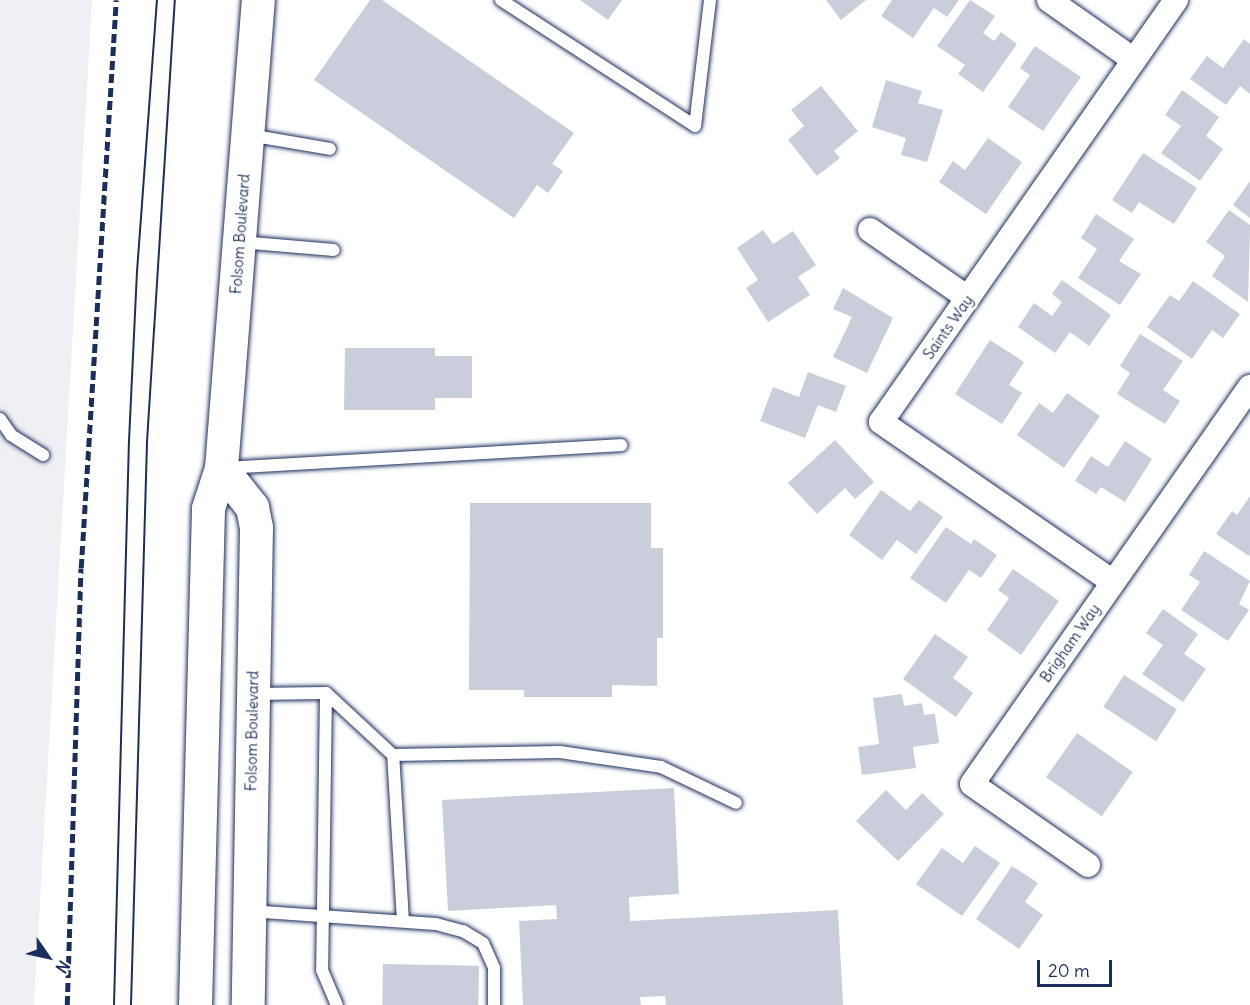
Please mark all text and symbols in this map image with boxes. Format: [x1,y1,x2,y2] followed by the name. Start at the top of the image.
[227,173,253,295] street label: Folsom Boulevard
[919,291,977,363] street label: Saints Way
[1036,600,1104,686] street label: Brigham Way
[242,671,262,791] street label: Folsom Boulevard
[18,927,78,987] north arrow
[1040,948,1115,986] scale bar
[52,957,74,977] text: N
[1048,959,1090,982] text: 20 m

